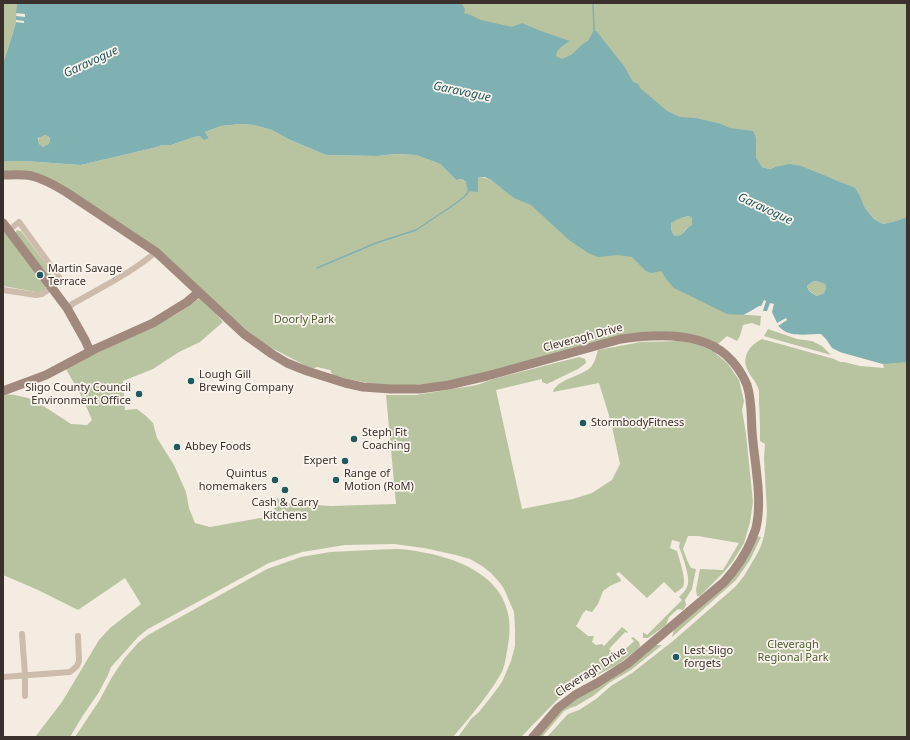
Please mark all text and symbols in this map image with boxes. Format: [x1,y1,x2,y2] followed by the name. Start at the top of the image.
[61,43,121,81] water label: Garavogue
[432,79,492,105] water label: Garavogue
[735,190,795,228] water label: Garavogue
[48,262,122,288] place label: Martin Savage Terrace
[35,270,45,280] marker: Martin Savage Terrace
[274,313,334,327] park label: Doorly Park
[542,321,624,355] street label: Cleveragh Drive
[199,368,294,394] place label: Lough Gill Brewing Company
[186,376,196,386] marker: Lough Gill Brewing Company
[25,381,131,407] place label: Sligo County Council Environment Office
[134,389,144,399] marker: Sligo County Council Environment Office
[591,416,684,430] place label: StormbodyFitness
[578,418,588,428] marker: StormbodyFitness
[362,426,410,452] place label: Steph Fit Coaching
[349,434,359,444] marker: Steph Fit Coaching
[185,440,251,454] place label: Abbey Foods
[172,442,182,452] marker: Abbey Foods
[304,454,337,468] place label: Expert
[340,456,350,466] marker: Expert
[199,467,267,493] place label: Quintus homemakers
[344,467,414,493] place label: Range of Motion (RoM)
[270,475,280,485] marker: Quintus homemakers
[331,475,341,485] marker: Range of Motion (RoM)
[280,485,290,495] marker: Cash & Carry Kitchens
[252,496,318,522] place label: Cash & Carry Kitchens
[757,638,829,664] park label: Cleveragh Regional Park
[553,644,629,700] street label: Cleveragh Drive
[684,644,733,670] place label: Lest Sligo forgets
[671,652,681,662] marker: Lest Sligo forgets

